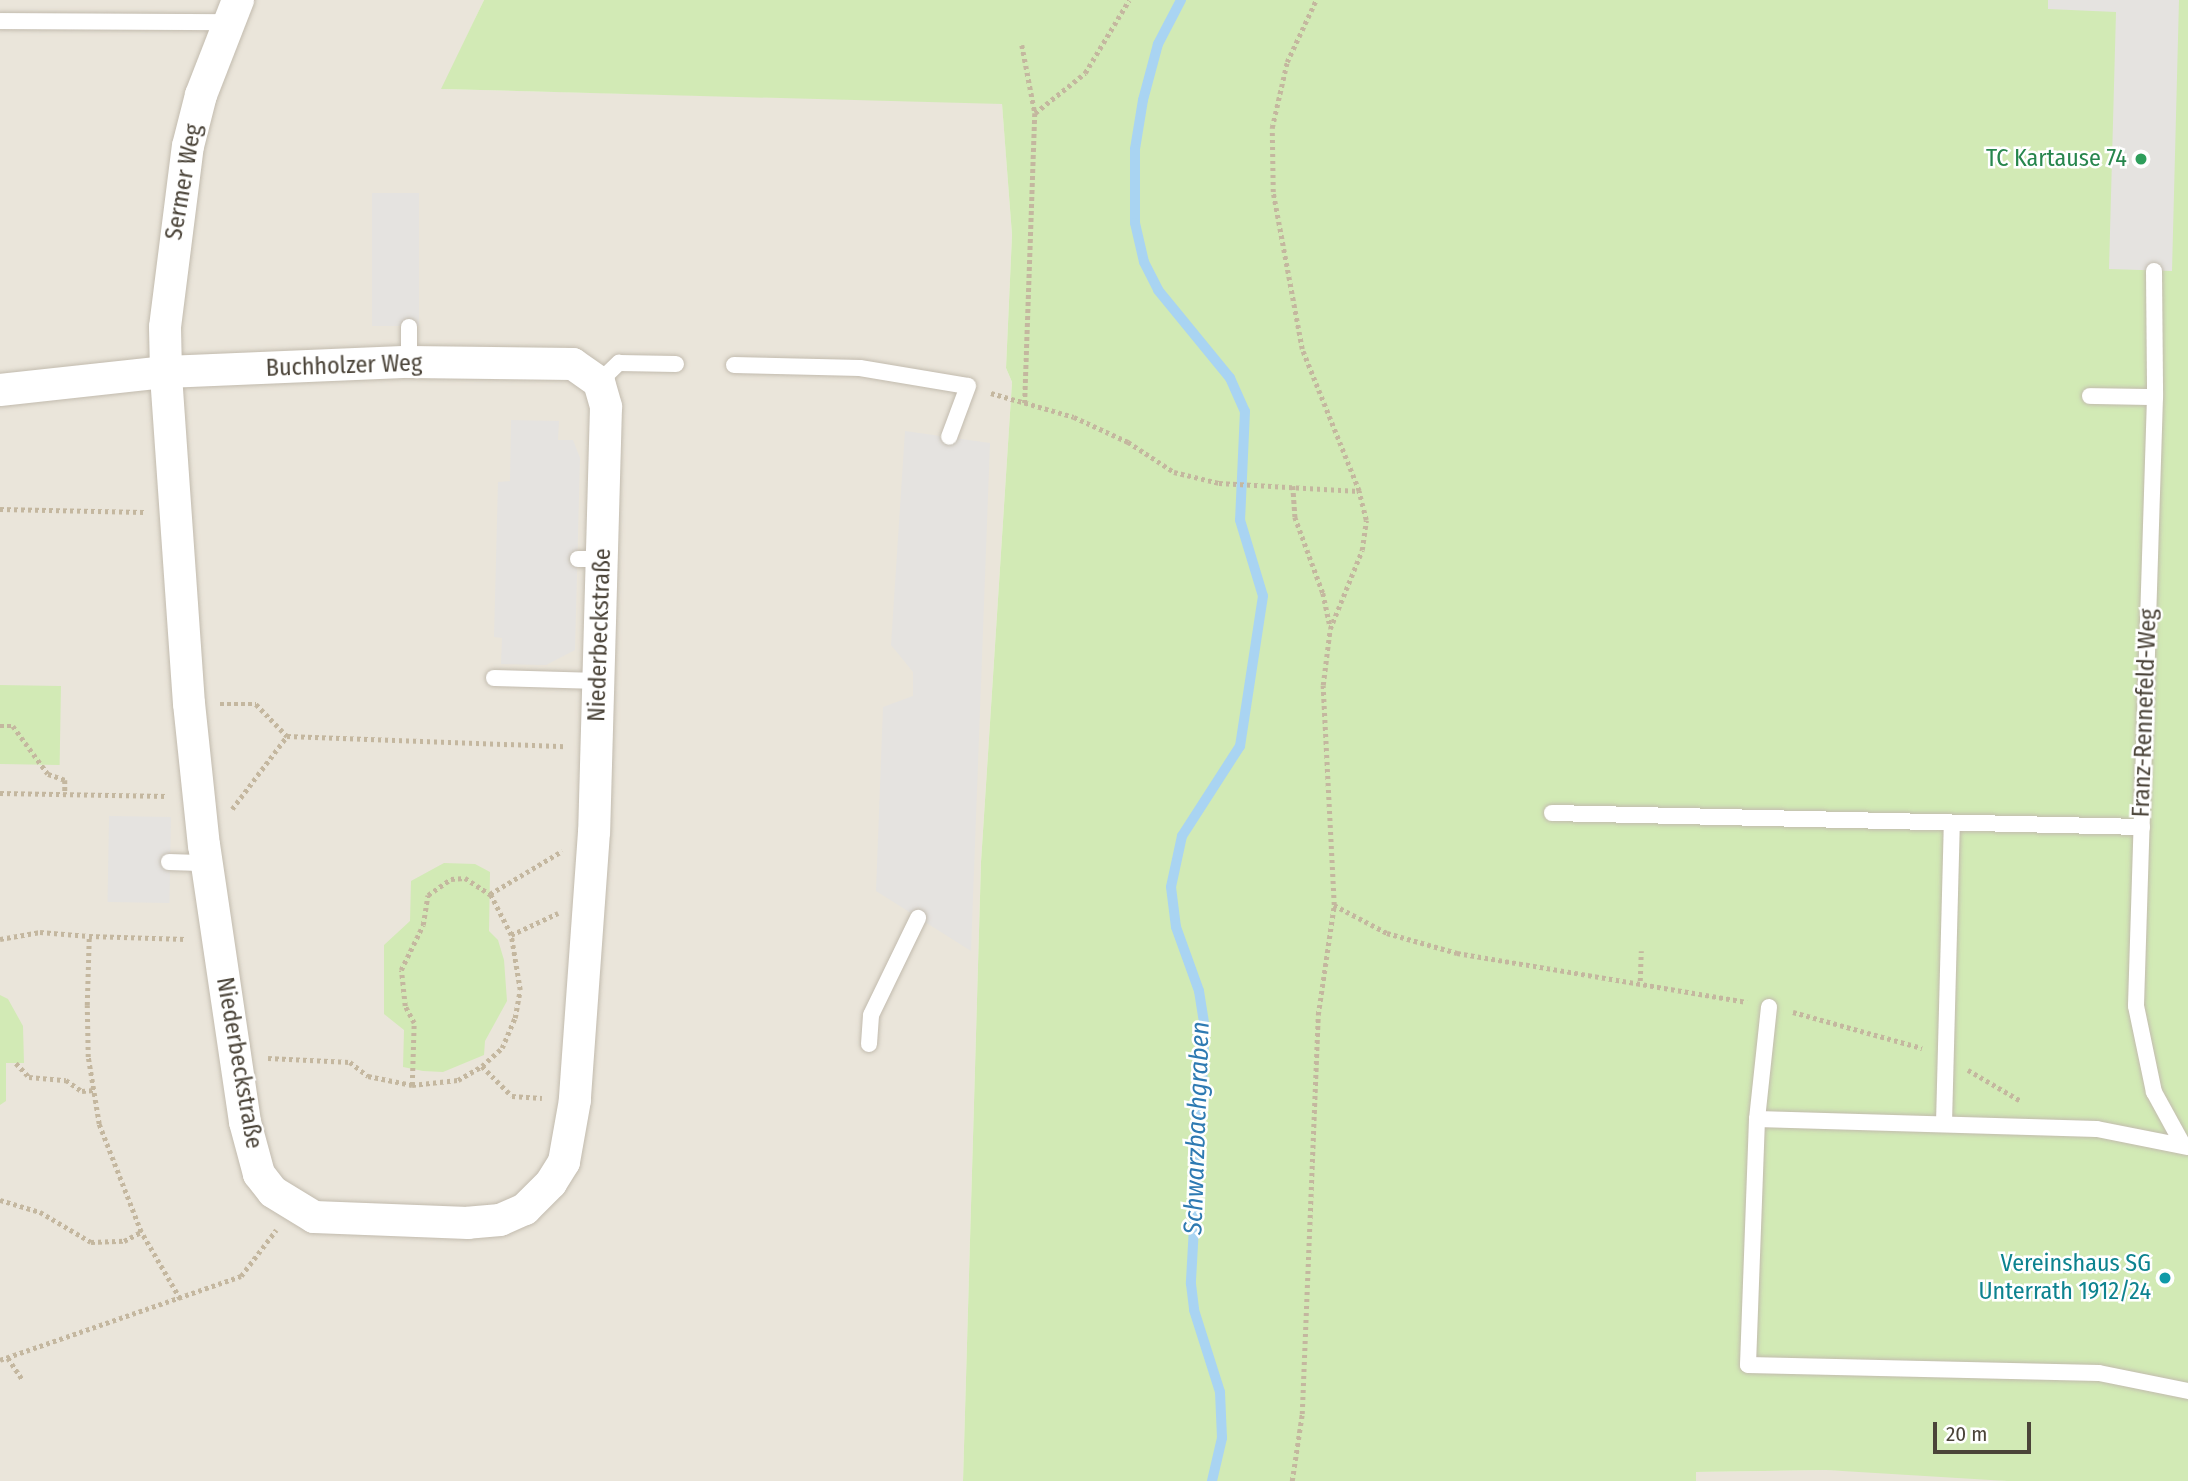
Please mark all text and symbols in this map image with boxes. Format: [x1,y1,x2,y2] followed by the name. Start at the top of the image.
[160,122,208,242] street label: Sermer Weg
[1986,145,2127,173] place label: TC Kartause 74
[2133,151,2149,167] marker: TC Kartause 74
[265,349,423,383] street label: Buchholzer Weg
[583,548,617,722] street label: Niederbeckstraße
[2127,608,2163,818] street label: Franz-Rennefeld-Weg
[210,975,268,1151] street label: Niederbeckstraße
[1178,1021,1216,1235] water label: Schwarzbachgraben
[1978,1250,2151,1306] place label: Vereinshaus SG Unterrath 1912/24
[2157,1270,2173,1286] marker: Vereinshaus SG Unterrath 1912/24
[1936,1408,2034,1452] scale bar
[1946,1421,1987,1447] text: 20 m

